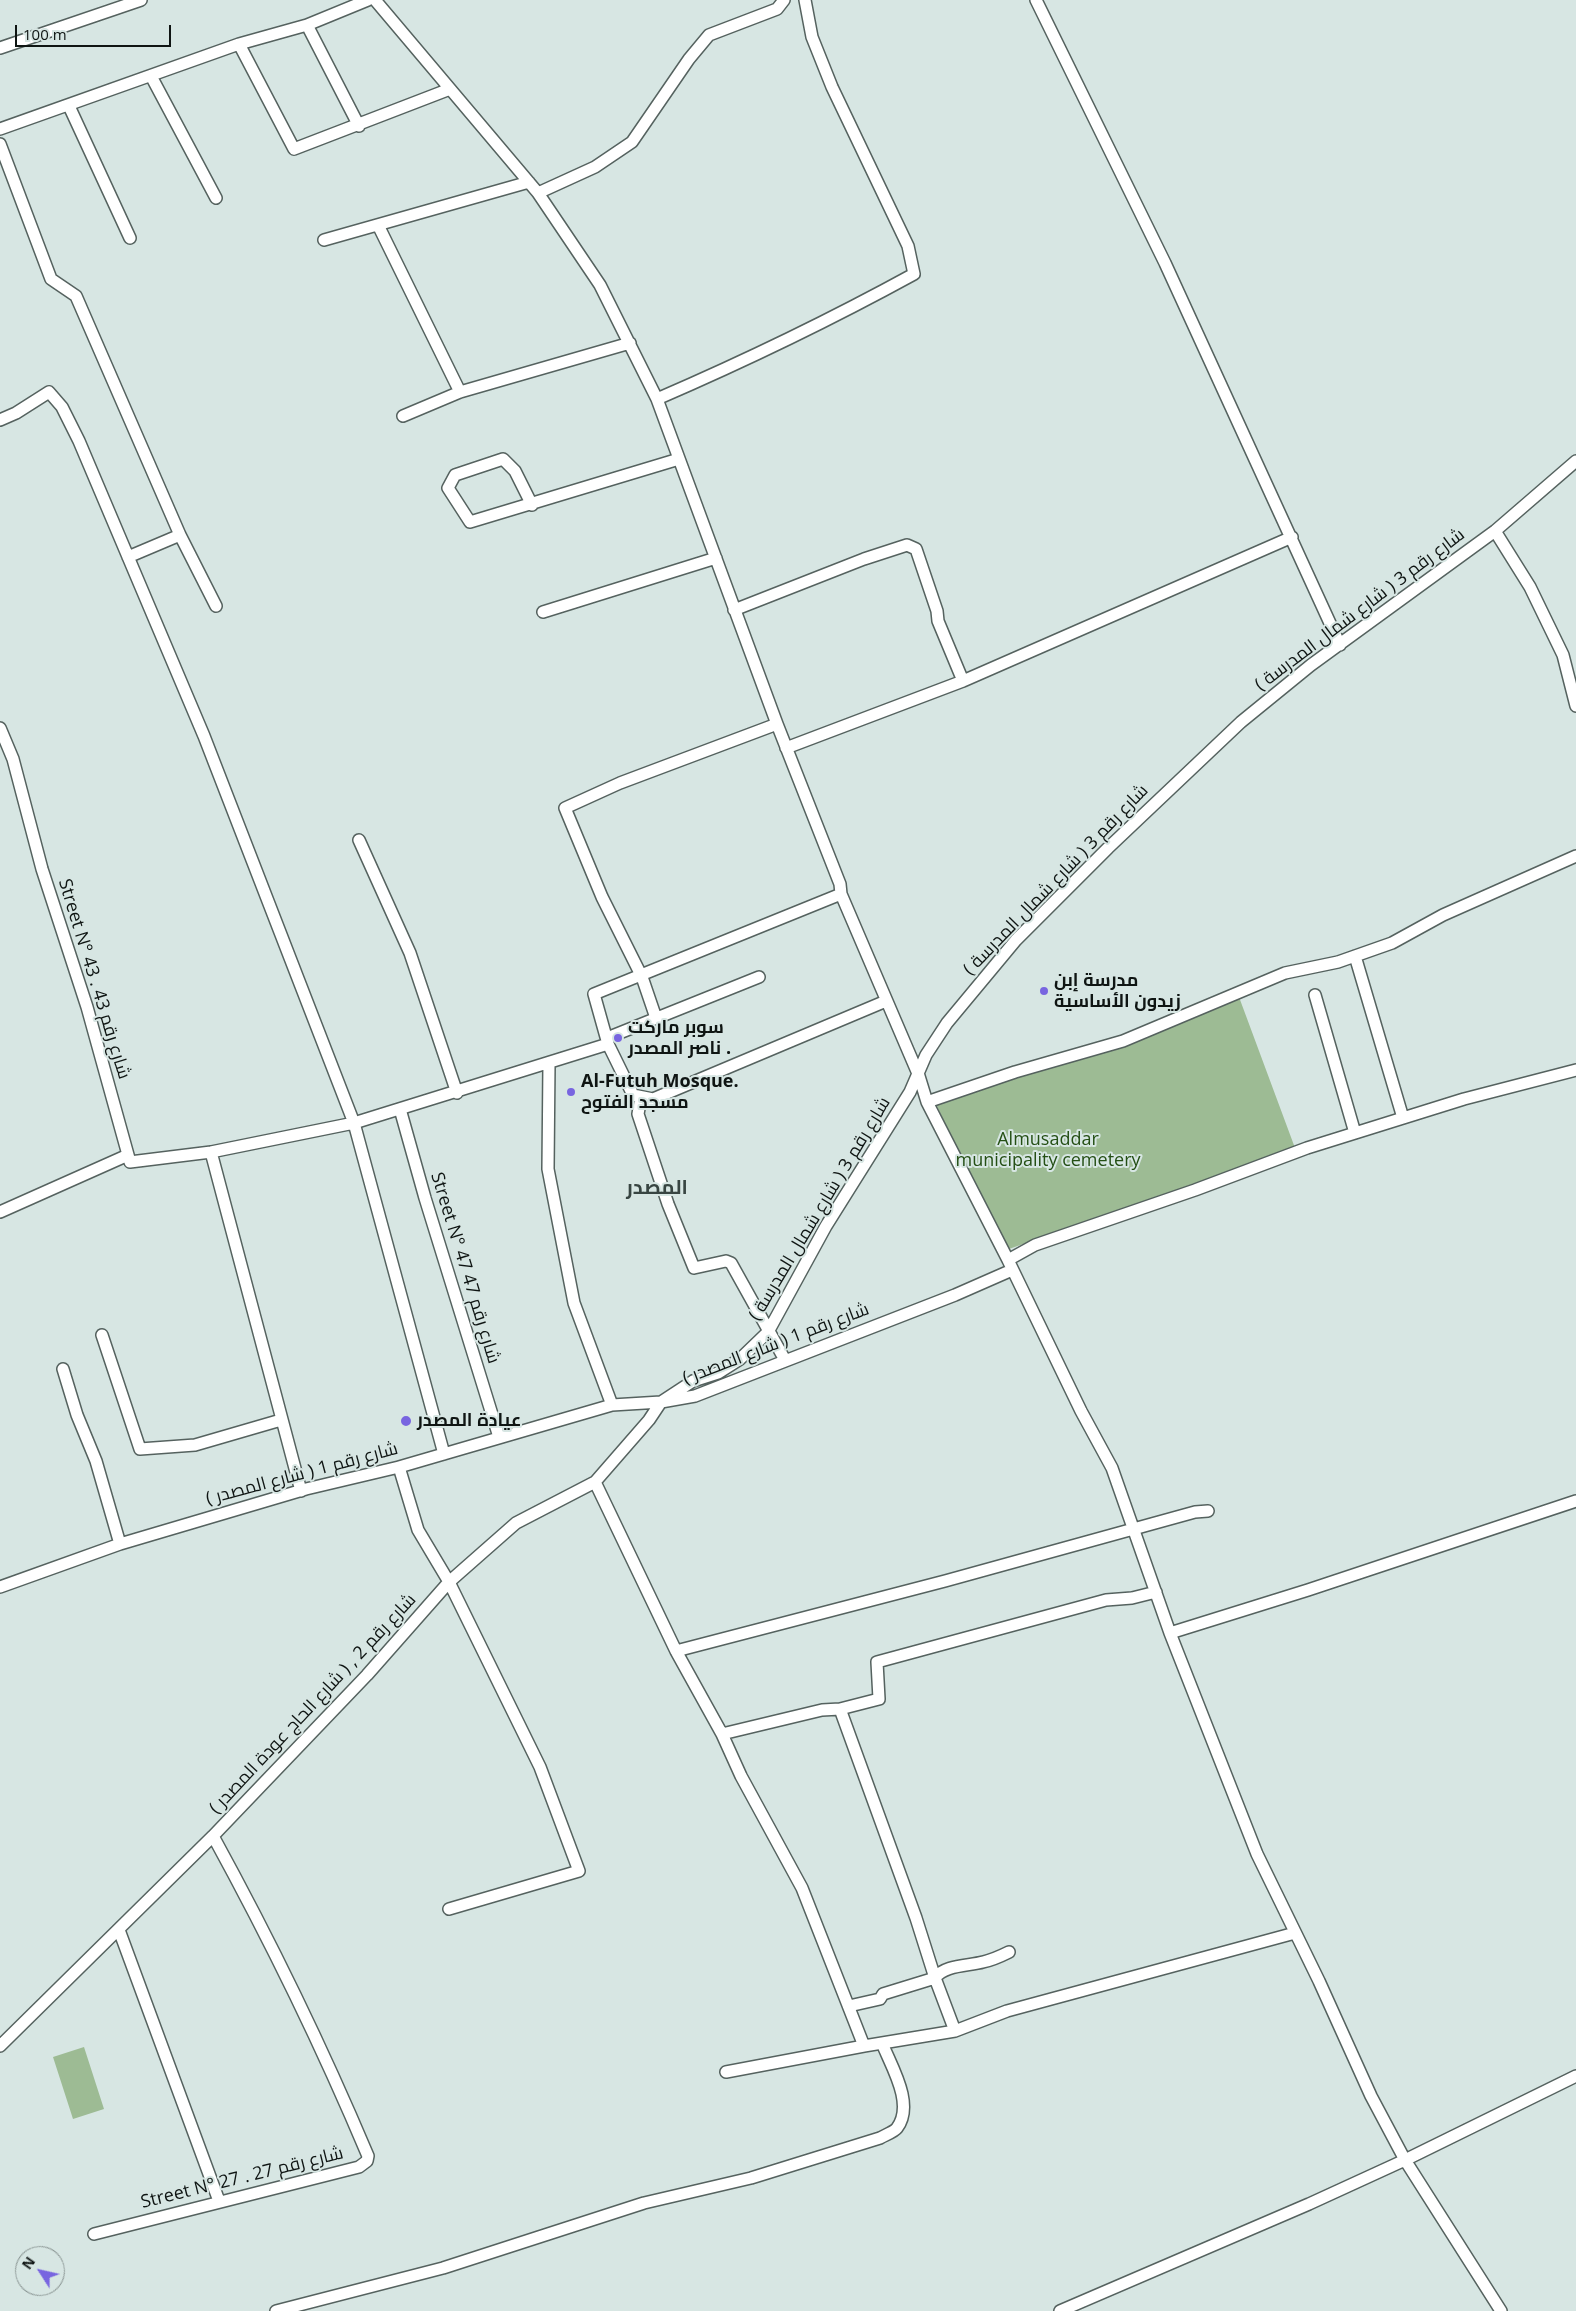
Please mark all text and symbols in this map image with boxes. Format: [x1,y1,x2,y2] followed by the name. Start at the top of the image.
[18,15,174,47] scale bar
[23,24,67,44] text: 100 m
[1251,524,1469,696] street label: شارع رقم 3 ( شارع شمال المدرسة )
[959,780,1153,980] street label: شارع رقم 3 ( شارع شمال المدرسة )
[53,876,135,1082] street label: Street N° 43 . شارع رقم 43
[1054,970,1181,1012] place label: مدرسة إبن زيدون الأساسية
[1038,985,1050,997] marker: مدرسة إبن زيدون الأساسية
[628,1017,731,1060] place label: سوبر ماركت ناصر المصدر .
[612,1032,624,1044] marker: سوبر ماركت ناصر المصدر .
[581,1071,739,1114] place label: Al-Futuh Mosque. مسجد الفتوح
[565,1086,577,1098] marker: Al-Futuh Mosque. مسجد الفتوح
[745,1093,895,1325] street label: شارع رقم 3 ( شارع شمال المدرسة )
[955,1129,1141,1172] park label: Almusaddar municipality cemetery
[426,1170,504,1366] street label: Street N° 47 شارع رقم 47
[626,1176,688,1200] district label: المصدر
[680,1298,872,1390] street label: شارع رقم 1 ( شارع المصدر )
[417,1410,521,1432] place label: عيادة المصدر
[399,1414,413,1428] marker: عيادة المصدر
[204,1438,400,1510] street label: شارع رقم 1 ( شارع المصدر )
[205,1589,421,1819] street label: شارع رقم 2 , ( شارع الحاج عودة المصدر )
[139,2142,345,2214] street label: Street N° 27 . شارع رقم 27
[15,2246,65,2296] north arrow
[17,2253,39,2273] text: N

